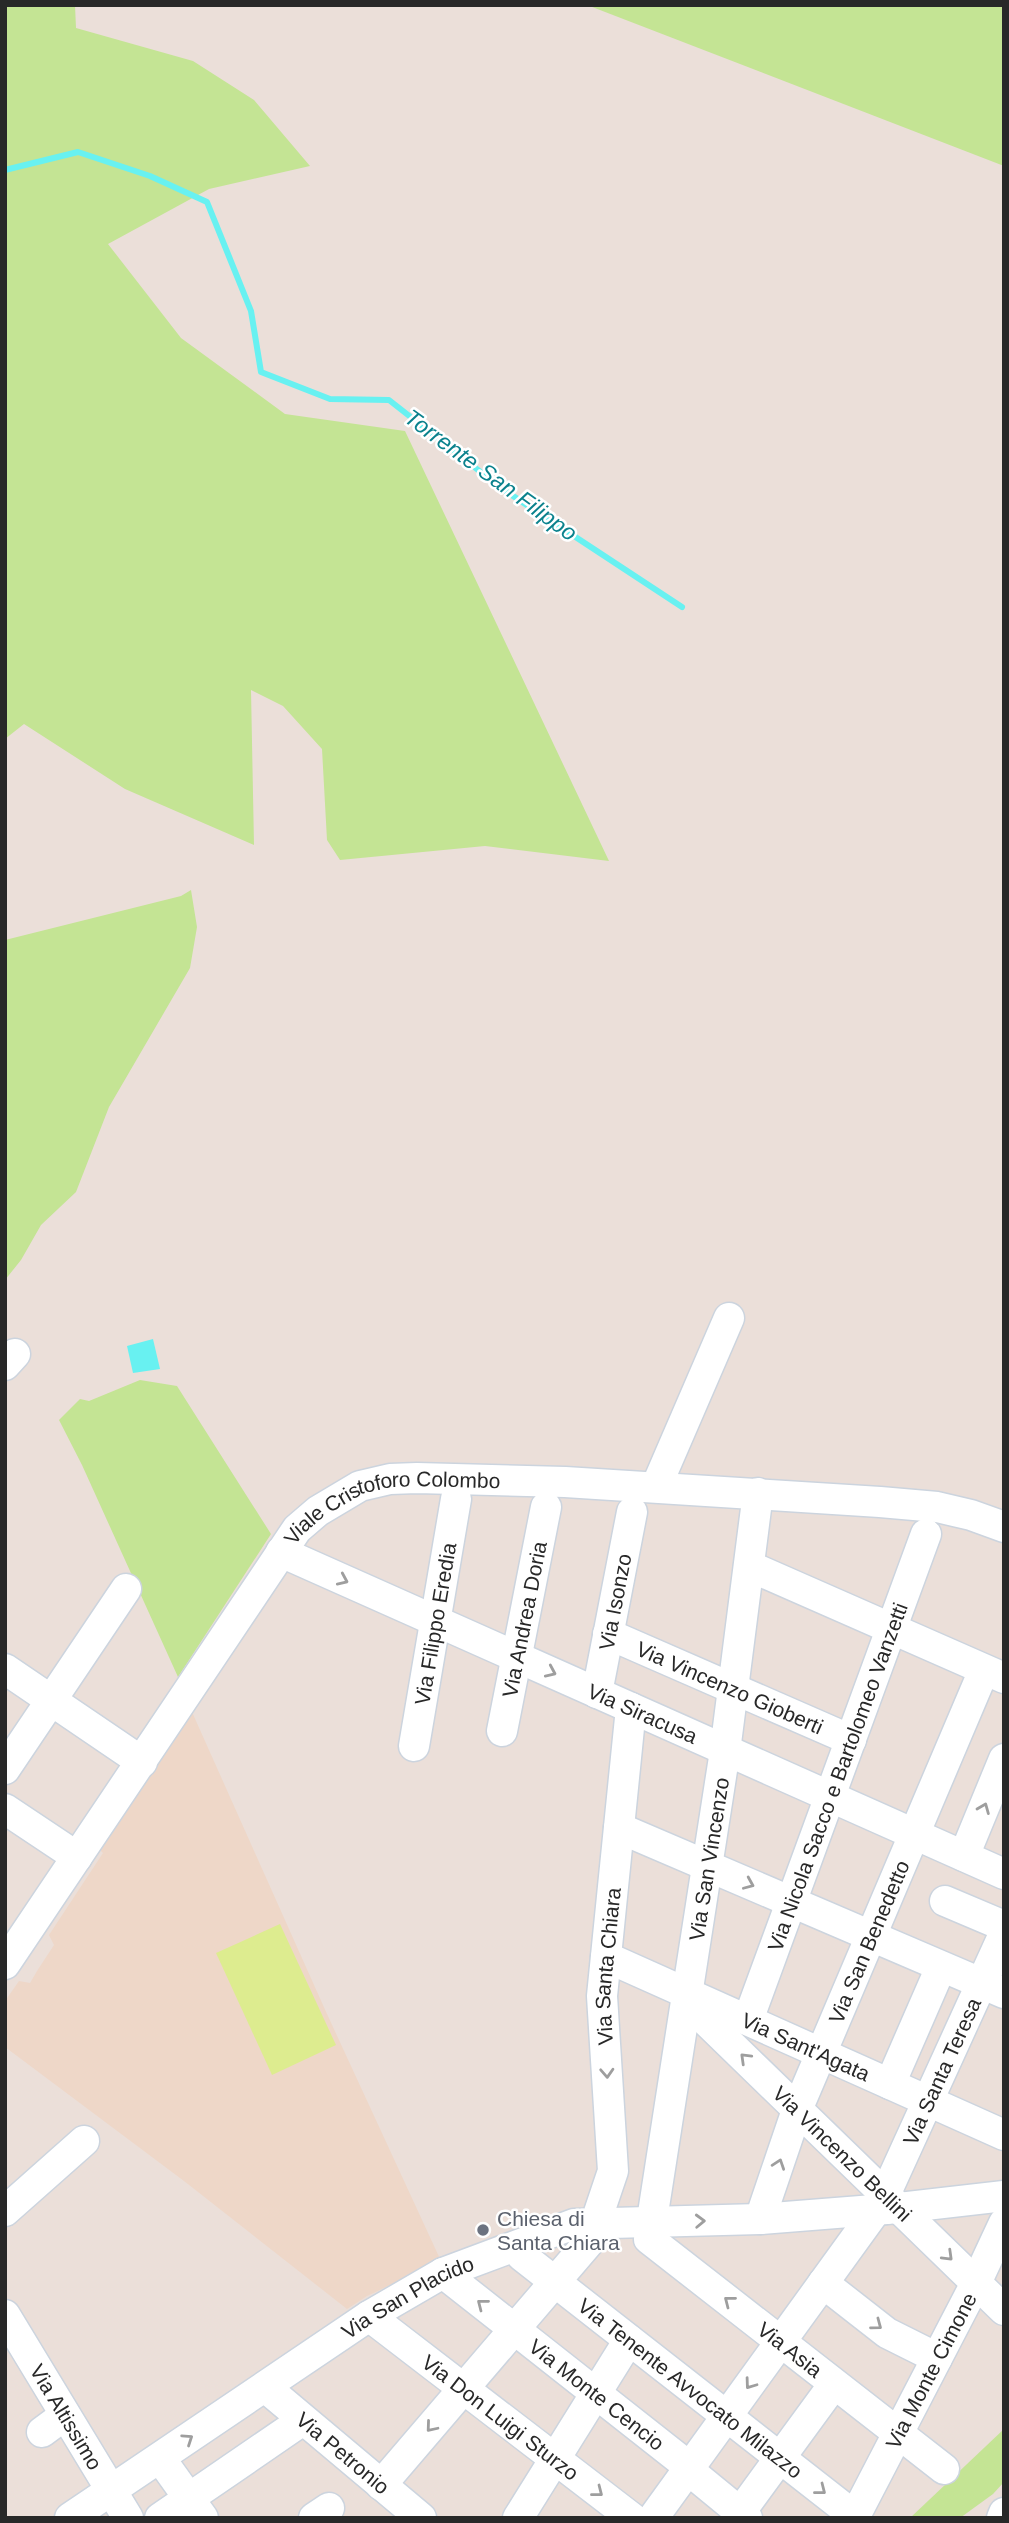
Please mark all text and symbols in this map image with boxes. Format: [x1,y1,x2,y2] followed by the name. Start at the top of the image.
[400,404,582,546] water label: Torrente San Filippo
[279,1466,501,1548] street label: Viale Cristoforo Colombo
[497,1539,551,1699] street label: Via Andrea Doria
[410,1541,460,1707] street label: Via Filippo Eredia
[594,1552,635,1652] street label: Via Isonzo
[336,1572,348,1586] one-way arrow
[763,1599,911,1954] street label: Via Nicola Sacco e Bartolomeo Vanzetti
[633,1636,827,1738] street label: Via Vincenzo Gioberti
[544,1664,556,1678] one-way arrow
[584,1679,701,1748] street label: Via Siracusa
[685,1776,733,1942] street label: Via San Vincenzo
[975,1802,989,1814] one-way arrow
[824,1857,913,2027] street label: Via San Benedetto
[742,1876,754,1890] one-way arrow
[590,1886,624,2046] street label: Via Santa Chiara
[898,1994,985,2149] street label: Via Santa Teresa
[738,2008,874,2085] street label: Via Sant'Agata
[740,2054,753,2067] one-way arrow
[599,2068,614,2079] one-way arrow
[769,2081,917,2226] street label: Via Vincenzo Bellini
[771,2159,785,2171] one-way arrow
[497,2207,620,2254] place label: Chiesa di Santa Chiara
[694,2214,705,2229] one-way arrow
[475,2222,491,2238] marker: Chiesa di Santa Chiara
[940,2247,953,2260] one-way arrow
[337,2251,477,2343] street label: Via San Placido
[881,2289,981,2452] street label: Via Monte Cimone
[574,2293,807,2483] street label: Via Tenente Avvocato Milazzo
[724,2297,736,2310] one-way arrow
[477,2300,490,2312] one-way arrow
[869,2316,882,2329] one-way arrow
[753,2317,827,2382] street label: Via Asia
[525,2334,669,2454] street label: Via Monte Cencio
[418,2350,583,2484] street label: Via Don Luigi Sturzo
[26,2360,107,2474] street label: Via Altissimo
[746,2376,758,2389] one-way arrow
[292,2407,394,2498] street label: Via Petronio
[427,2419,439,2432] one-way arrow
[180,2434,193,2447] one-way arrow
[813,2481,826,2494] one-way arrow
[590,2483,603,2496] one-way arrow

